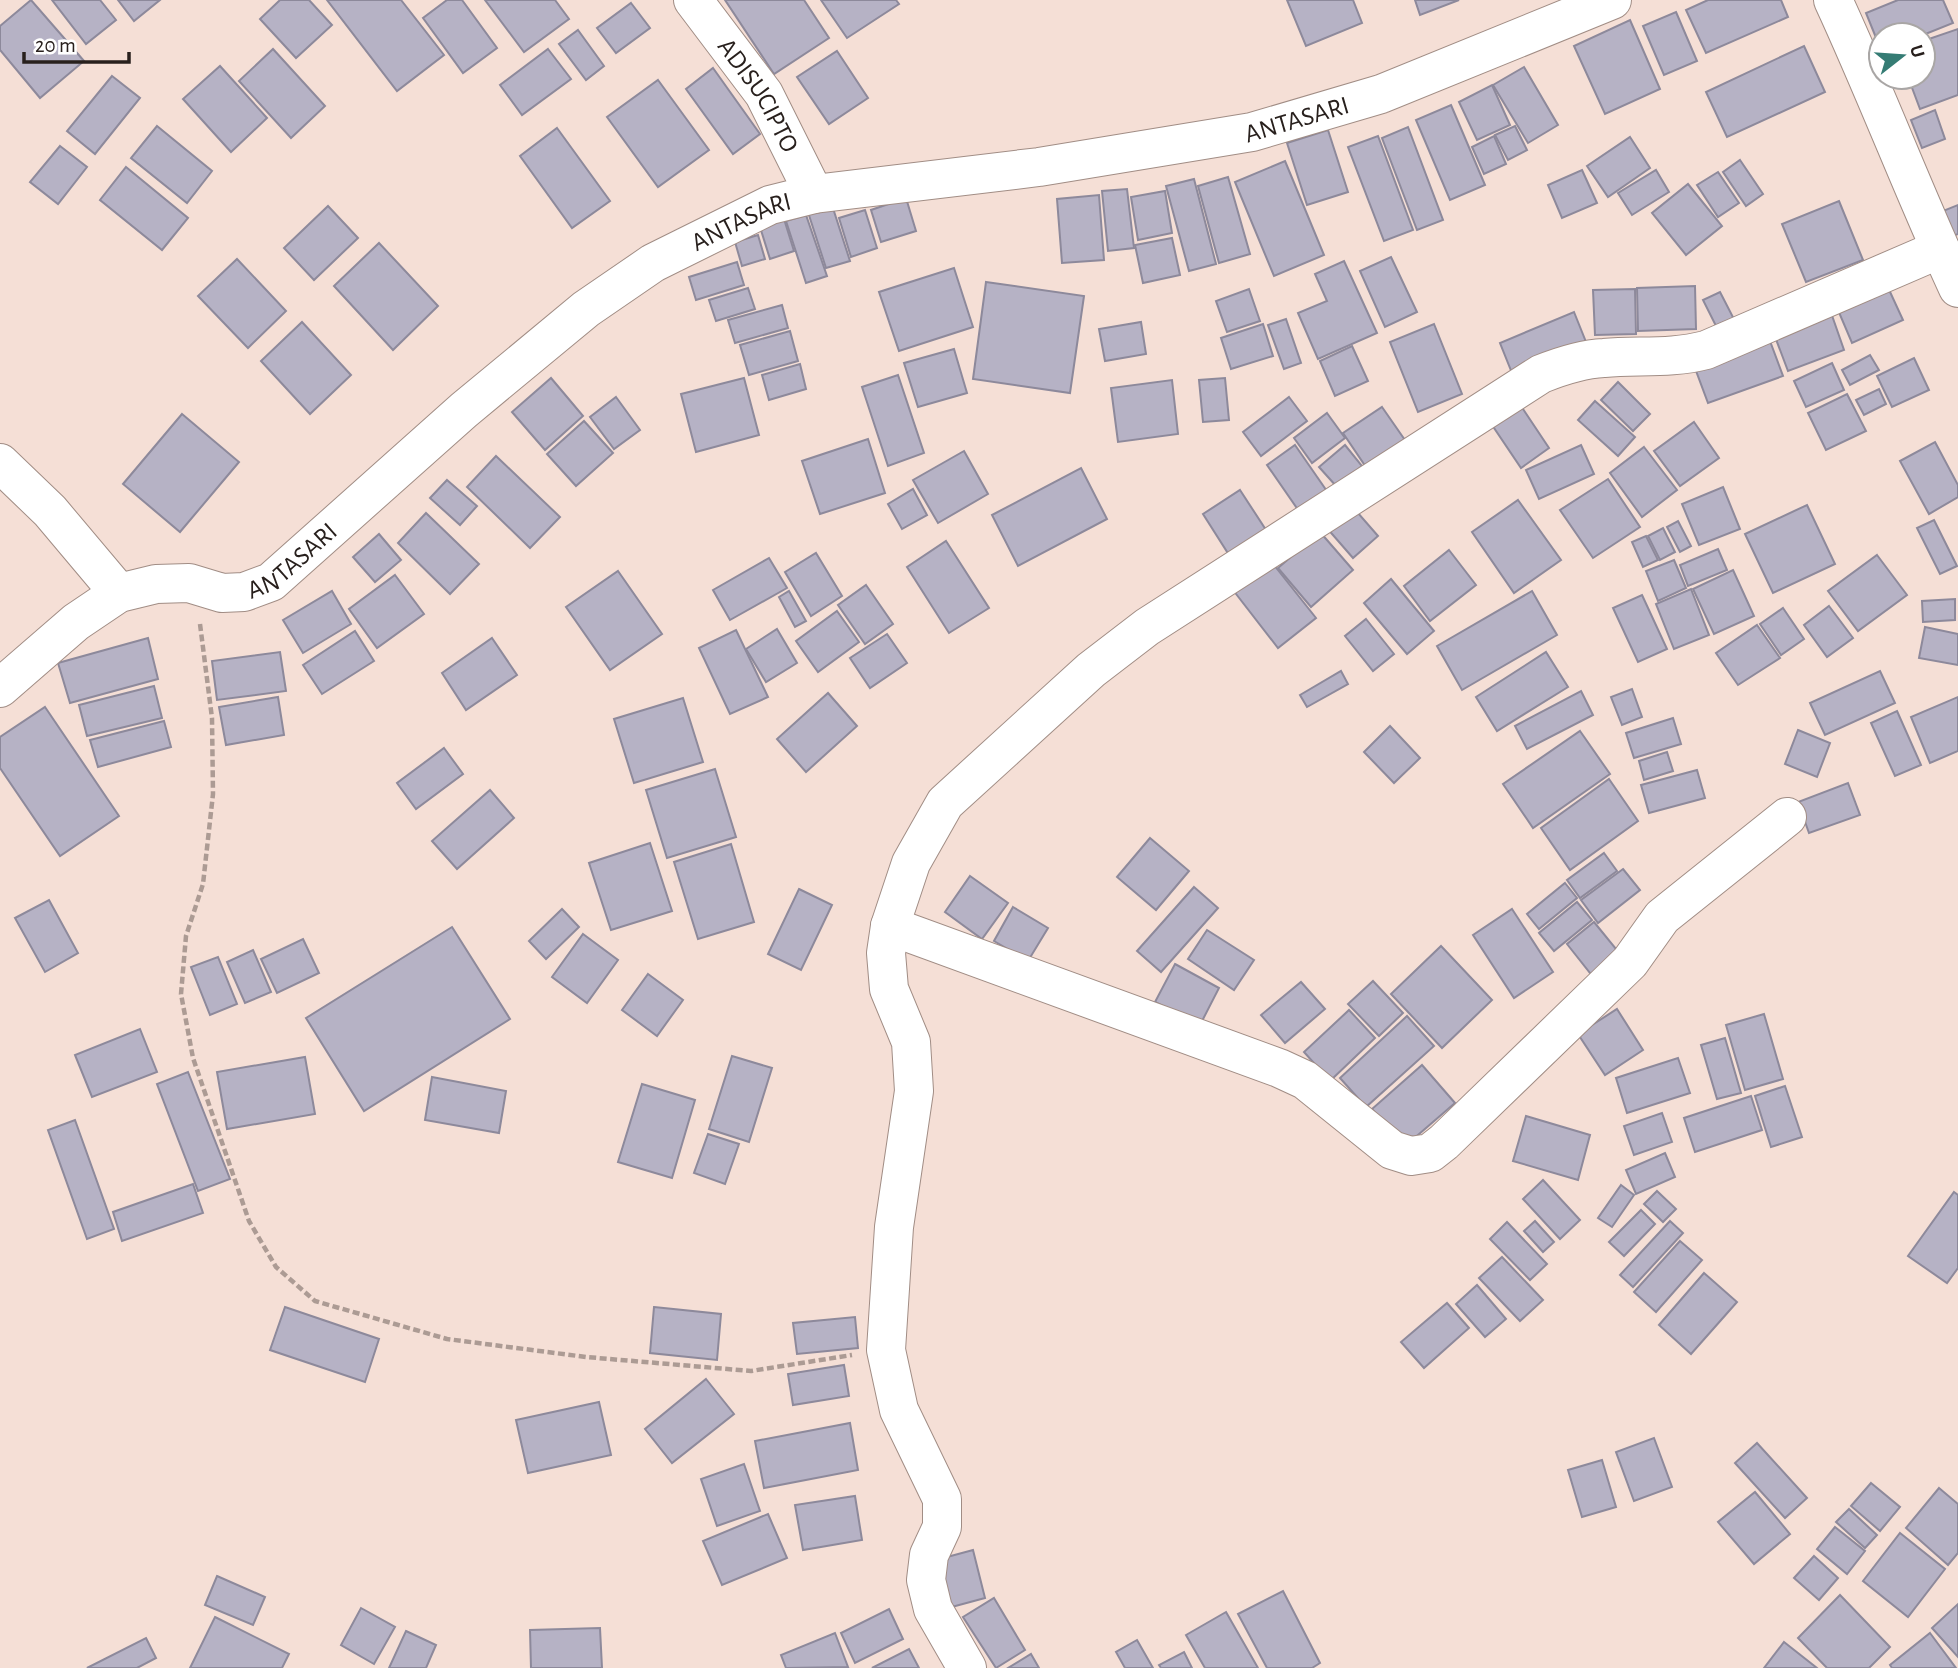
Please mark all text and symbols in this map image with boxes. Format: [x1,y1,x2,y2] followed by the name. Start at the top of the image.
[24,21,130,65] scale bar
[1867,21,1937,91] north arrow
[713,34,803,157] street label: ADISUCIPTO
[35,35,76,56] text: 20 m
[1906,43,1928,60] text: U
[1242,92,1352,147] street label: ANTASARI
[687,188,794,256] street label: ANTASARI
[244,518,342,604] street label: ANTASARI

